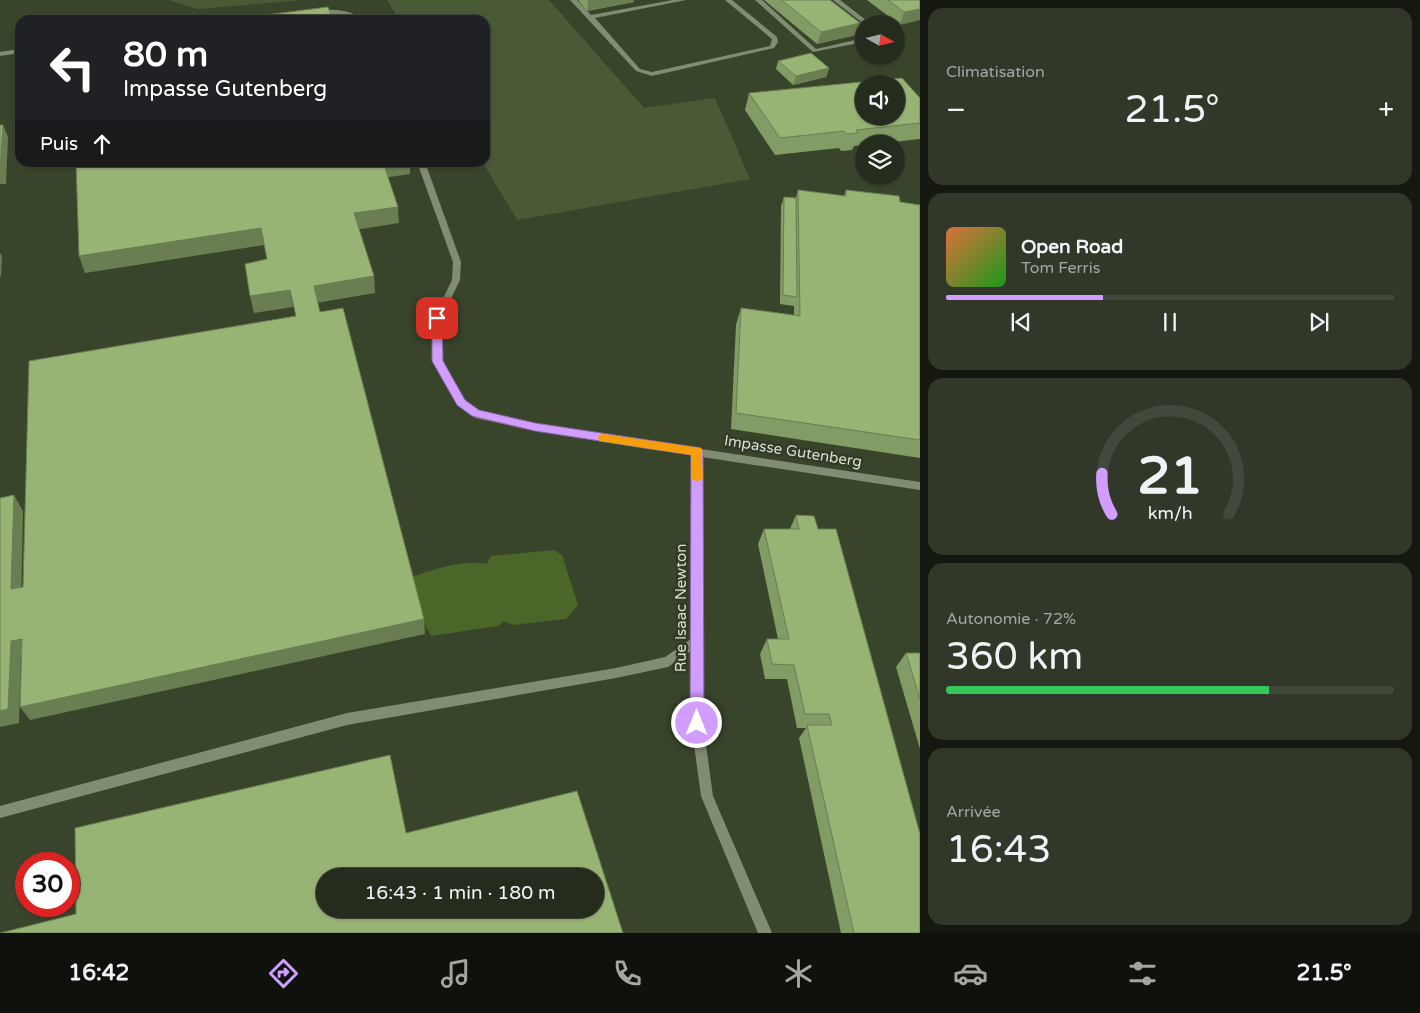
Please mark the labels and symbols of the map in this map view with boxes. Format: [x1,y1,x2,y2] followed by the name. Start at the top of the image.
[855,15,905,65] north arrow
[416,297,458,339] pin
[723,431,863,471] street label: Impasse Gutenberg
[672,544,690,672] street label: Rue Isaac Newton
[670,696,722,748] position arrow
[15,852,80,917] speed limit sign: 30

